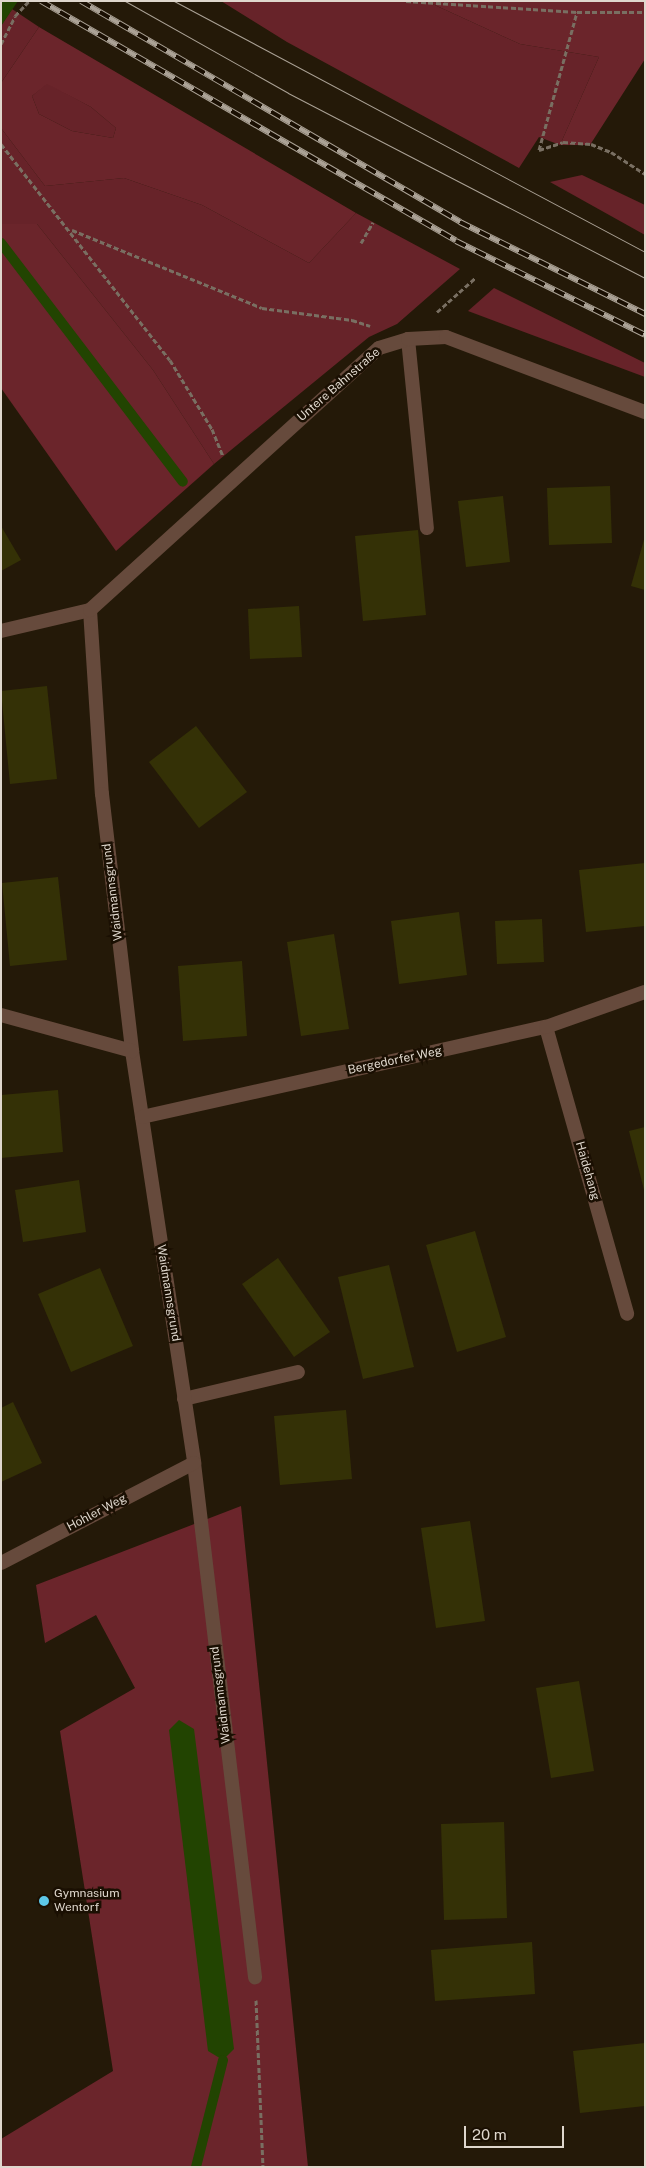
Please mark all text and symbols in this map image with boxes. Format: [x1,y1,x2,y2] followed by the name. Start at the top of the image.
[295,345,383,425] street label: Untere Bahnstraße
[100,843,126,941] street label: Waidmannsgrund
[346,1044,444,1078] street label: Bergedorfer Weg
[572,1140,602,1202] street label: Haidehang
[153,1244,183,1342] street label: Waidmannsgrund
[65,1491,129,1535] street label: Hohler Weg
[208,1646,234,1744] street label: Waidmannsgrund
[54,1887,120,1915] place label: Gymnasium Wentorf
[38,1895,50,1907] marker: Gymnasium Wentorf
[466,2116,566,2148] scale bar
[472,2126,507,2143] text: 20 m

